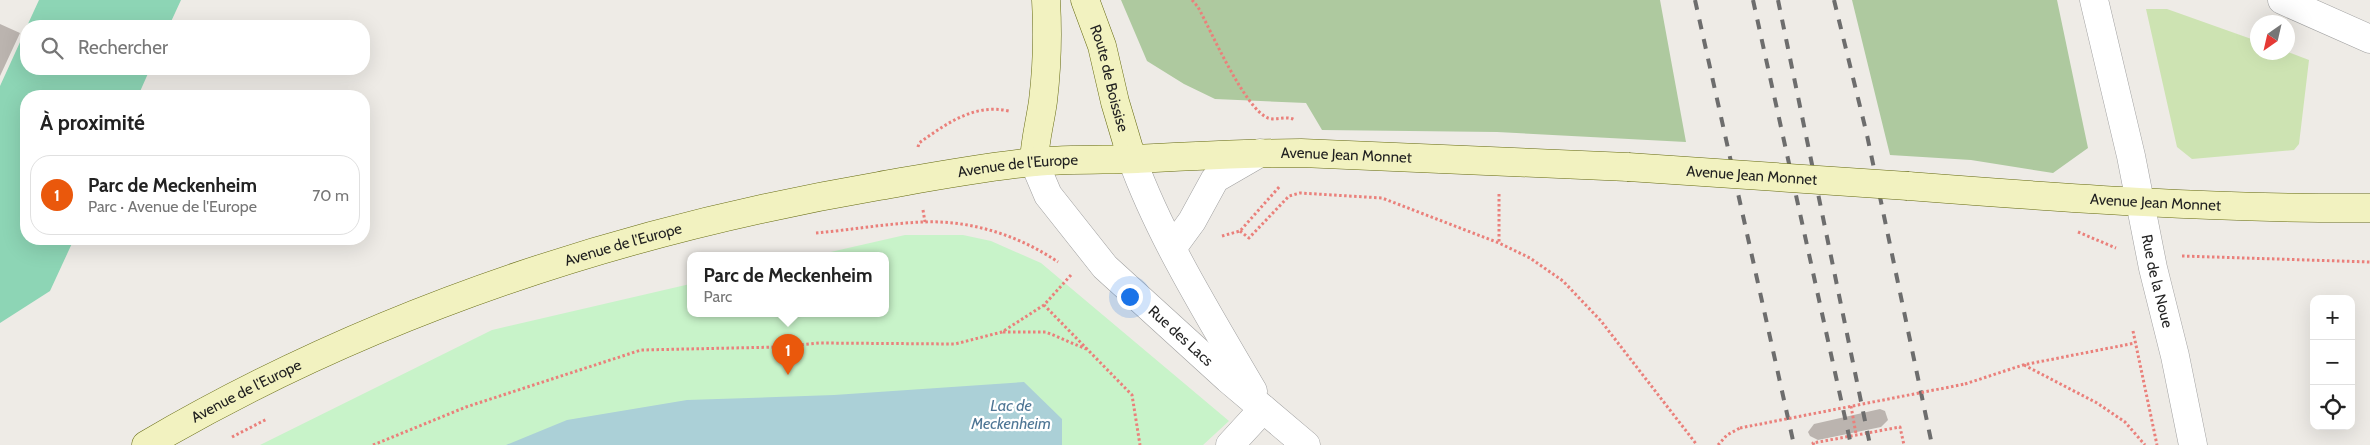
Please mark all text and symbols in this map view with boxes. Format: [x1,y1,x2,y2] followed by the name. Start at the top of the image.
[2250,15,2295,60] north arrow
[20,20,370,75] search box
[1086,22,1132,134] street label: Route de Boissise
[38,34,66,62] icon: search
[78,36,168,59] text: Rechercher
[40,110,145,135] text: À proximité
[1281,144,1412,167] street label: Avenue Jean Monnet
[956,151,1079,181] street label: Avenue de l'Europe
[1686,162,1818,189] street label: Avenue Jean Monnet
[88,174,257,197] text: Parc de Meckenheim
[54,186,60,205] text: 1
[312,186,349,205] text: 70 m
[2089,190,2221,215] street label: Avenue Jean Monnet
[88,197,257,216] text: Parc · Avenue de l'Europe
[562,219,684,270] street label: Avenue de l'Europe
[2138,233,2177,330] street label: Rue de la Noue
[687,252,889,317] popup
[704,264,872,287] text: Parc de Meckenheim
[1117,284,1143,310] your location
[704,287,732,306] text: Parc
[2310,295,2355,430] map controls
[2310,295,2355,340] button: +
[1145,302,1217,370] street label: Rue des Lacs
[772,334,804,375] pin: 1
[2310,340,2355,385] button: −
[188,355,305,427] street label: Avenue de l'Europe
[2310,385,2355,430] button: locate
[970,396,1051,433] water label: Lac de Meckenheim

